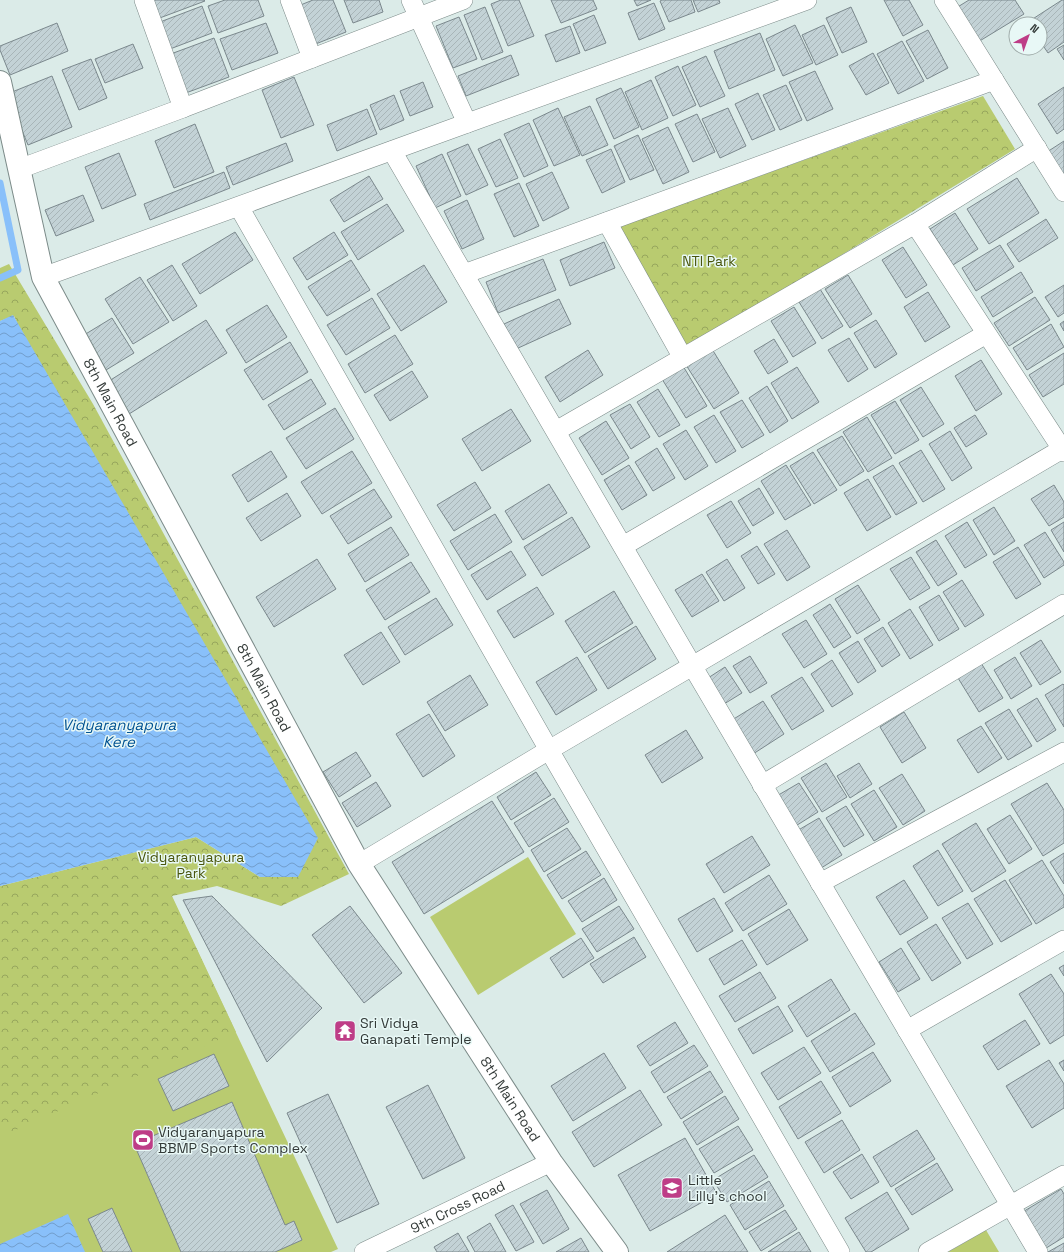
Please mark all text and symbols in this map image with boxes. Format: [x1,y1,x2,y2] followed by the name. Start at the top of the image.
[1008,16,1048,56] north arrow
[1027,21,1042,36] text: N
[682,252,736,270] park label: NTI Park
[79,355,142,450] street label: 8th Main Road
[233,640,295,735] street label: 8th Main Road
[62,715,176,751] water label: Vidyaranyapura Kere
[138,848,244,882] park label: Vidyaranyapura Park
[360,1014,472,1048] place label: Sri Vidya Ganapati Temple
[332,1018,358,1044] temple icon: Sri Vidya Ganapati Temple
[476,1053,544,1145] street label: 8th Main Road
[158,1123,308,1157] place label: Vidyaranyapura BBMP Sports Complex
[130,1127,156,1153] sports icon: Vidyaranyapura BBMP Sports Complex
[688,1171,767,1205] place label: Little Lilly's chool
[659,1175,685,1201] school or university icon: Little Lilly's chool
[408,1177,508,1237] street label: 9th Cross Road

